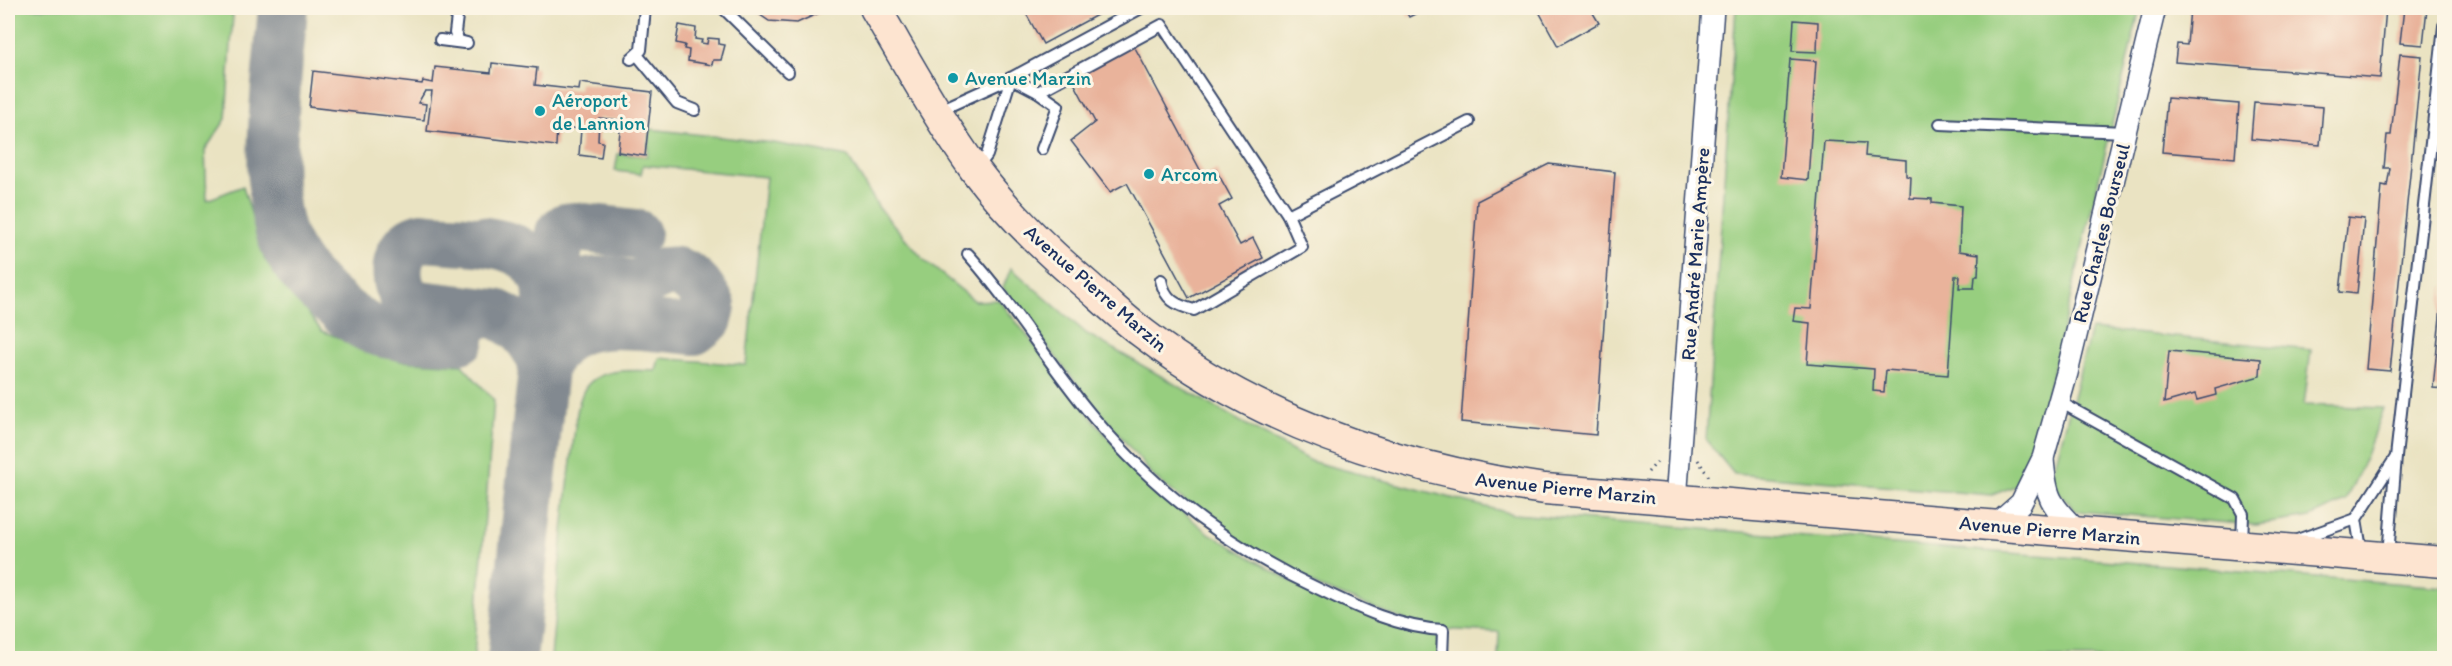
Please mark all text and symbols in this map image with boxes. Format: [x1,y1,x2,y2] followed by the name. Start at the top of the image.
[965,66,1092,90] place label: Avenue Marzin
[946,71,960,85] marker: Avenue Marzin
[552,88,646,135] place label: Aéroport de Lannion
[533,104,547,118] marker: Aéroport de Lannion
[2067,140,2135,325] street label: Rue Charles Bourseul
[1676,147,1714,361] street label: Rue André Marie Ampère
[1161,162,1218,186] place label: Arcom
[1142,167,1156,181] marker: Arcom
[1020,219,1173,357] street label: Avenue Pierre Marzin
[1474,467,1658,509] street label: Avenue Pierre Marzin
[1958,510,2142,550] street label: Avenue Pierre Marzin

